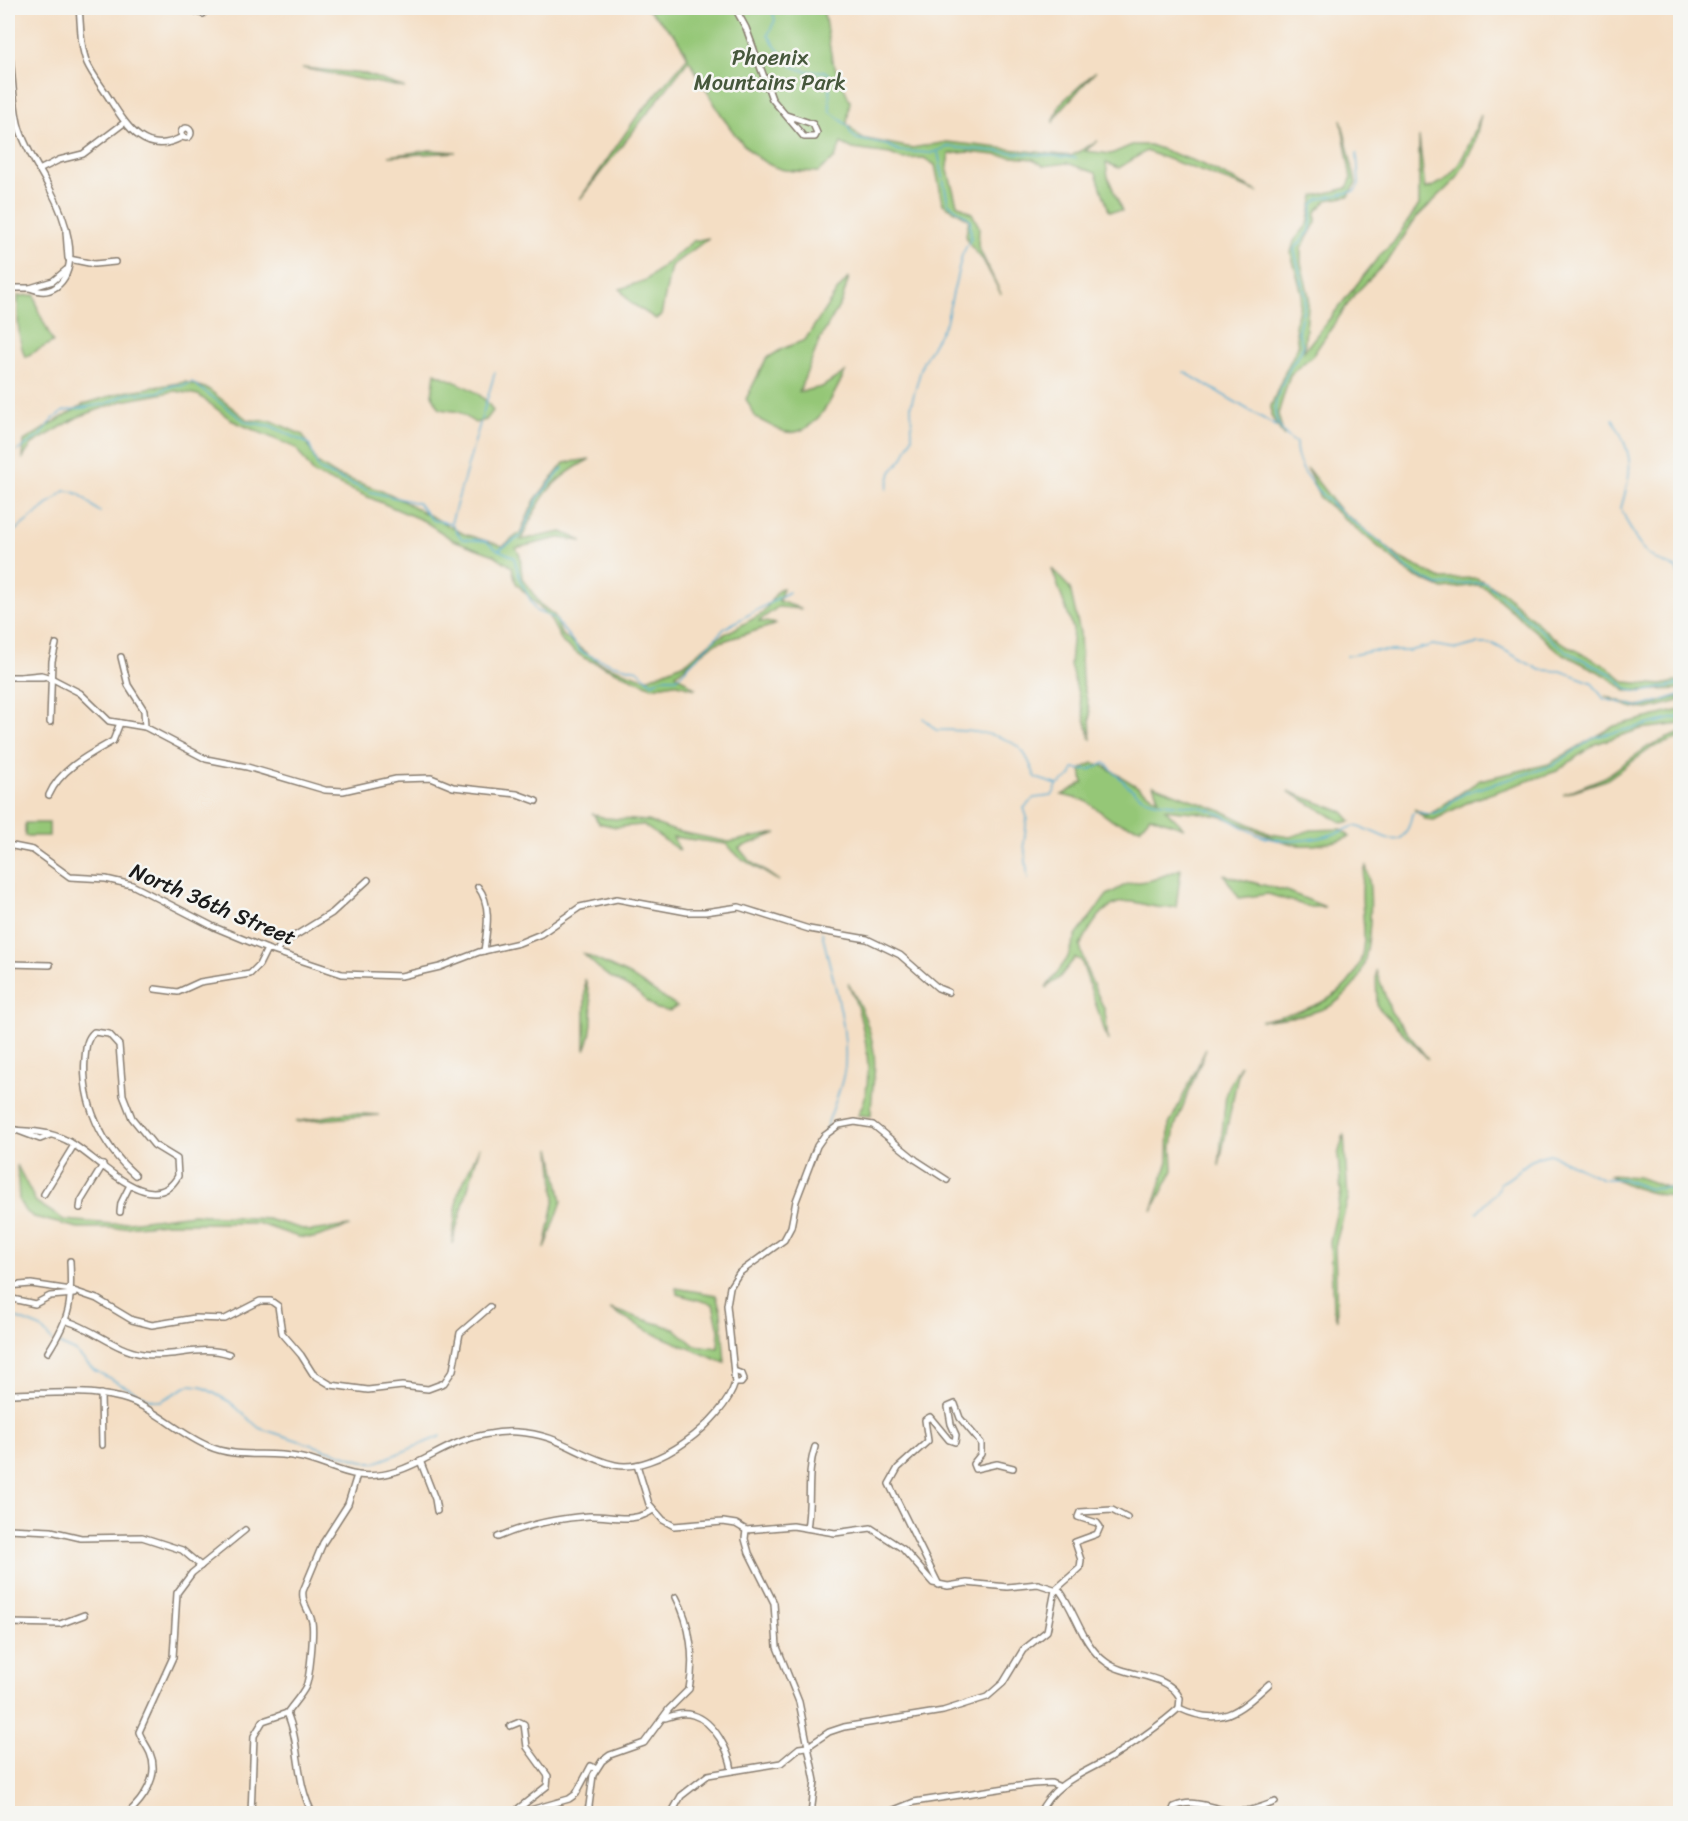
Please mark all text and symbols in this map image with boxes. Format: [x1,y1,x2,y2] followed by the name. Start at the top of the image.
[694,38,846,102] park label: Phoenix Mountains Park
[124,851,303,957] street label: North 36th Street

